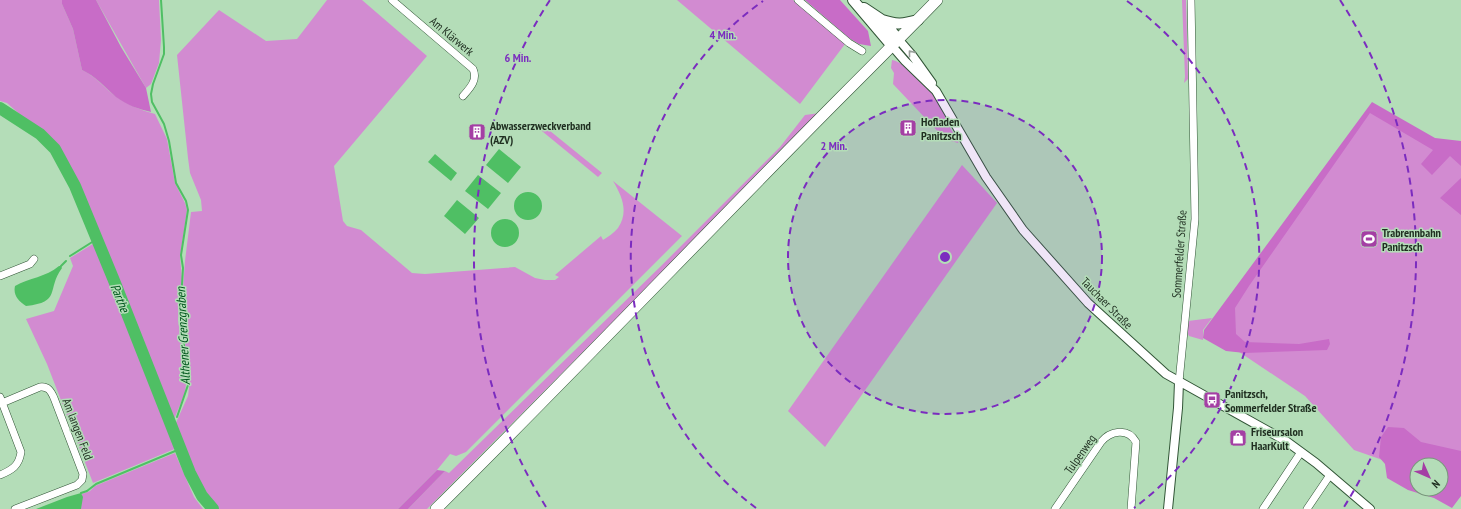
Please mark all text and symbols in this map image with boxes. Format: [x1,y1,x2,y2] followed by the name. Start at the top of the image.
[427,13,477,59] street label: Am Klärwerk
[710,27,737,42] text: 4 Min.
[505,50,532,65] text: 6 Min.
[908,51,915,58] one-way arrow
[921,114,961,143] place label: Hofladen Panitzsch
[489,118,591,147] place label: Abwasserzweckverband (AZV)
[898,118,918,138] building icon: Hofladen Panitzsch
[467,122,487,142] building icon: Abwasserzweckverband (AZV)
[821,138,848,153] text: 2 Min.
[1168,209,1190,299] street label: Sommerfelder Straße
[1382,225,1441,254] place label: Trabrennbahn Panitzsch
[1359,229,1379,249] sports icon: Trabrennbahn Panitzsch
[938,250,952,264] centre of rings
[1078,274,1136,332] street label: Tauchaer Straße
[107,281,134,316] water label: Parthe
[172,285,194,385] water label: Althener Grenzgraben
[1225,386,1317,415] place label: Panitzsch, Sommerfelder Straße
[1202,390,1222,410] bus stop icon: Panitzsch, Sommerfelder Straße
[59,396,97,462] street label: Am langen Feld
[1251,424,1303,453] place label: Friseursalon HaarKult
[1228,428,1248,448] shop icon: Friseursalon HaarKult
[1061,431,1099,477] street label: Tulpenweg
[1409,457,1449,497] north arrow
[1429,477,1443,491] text: N

